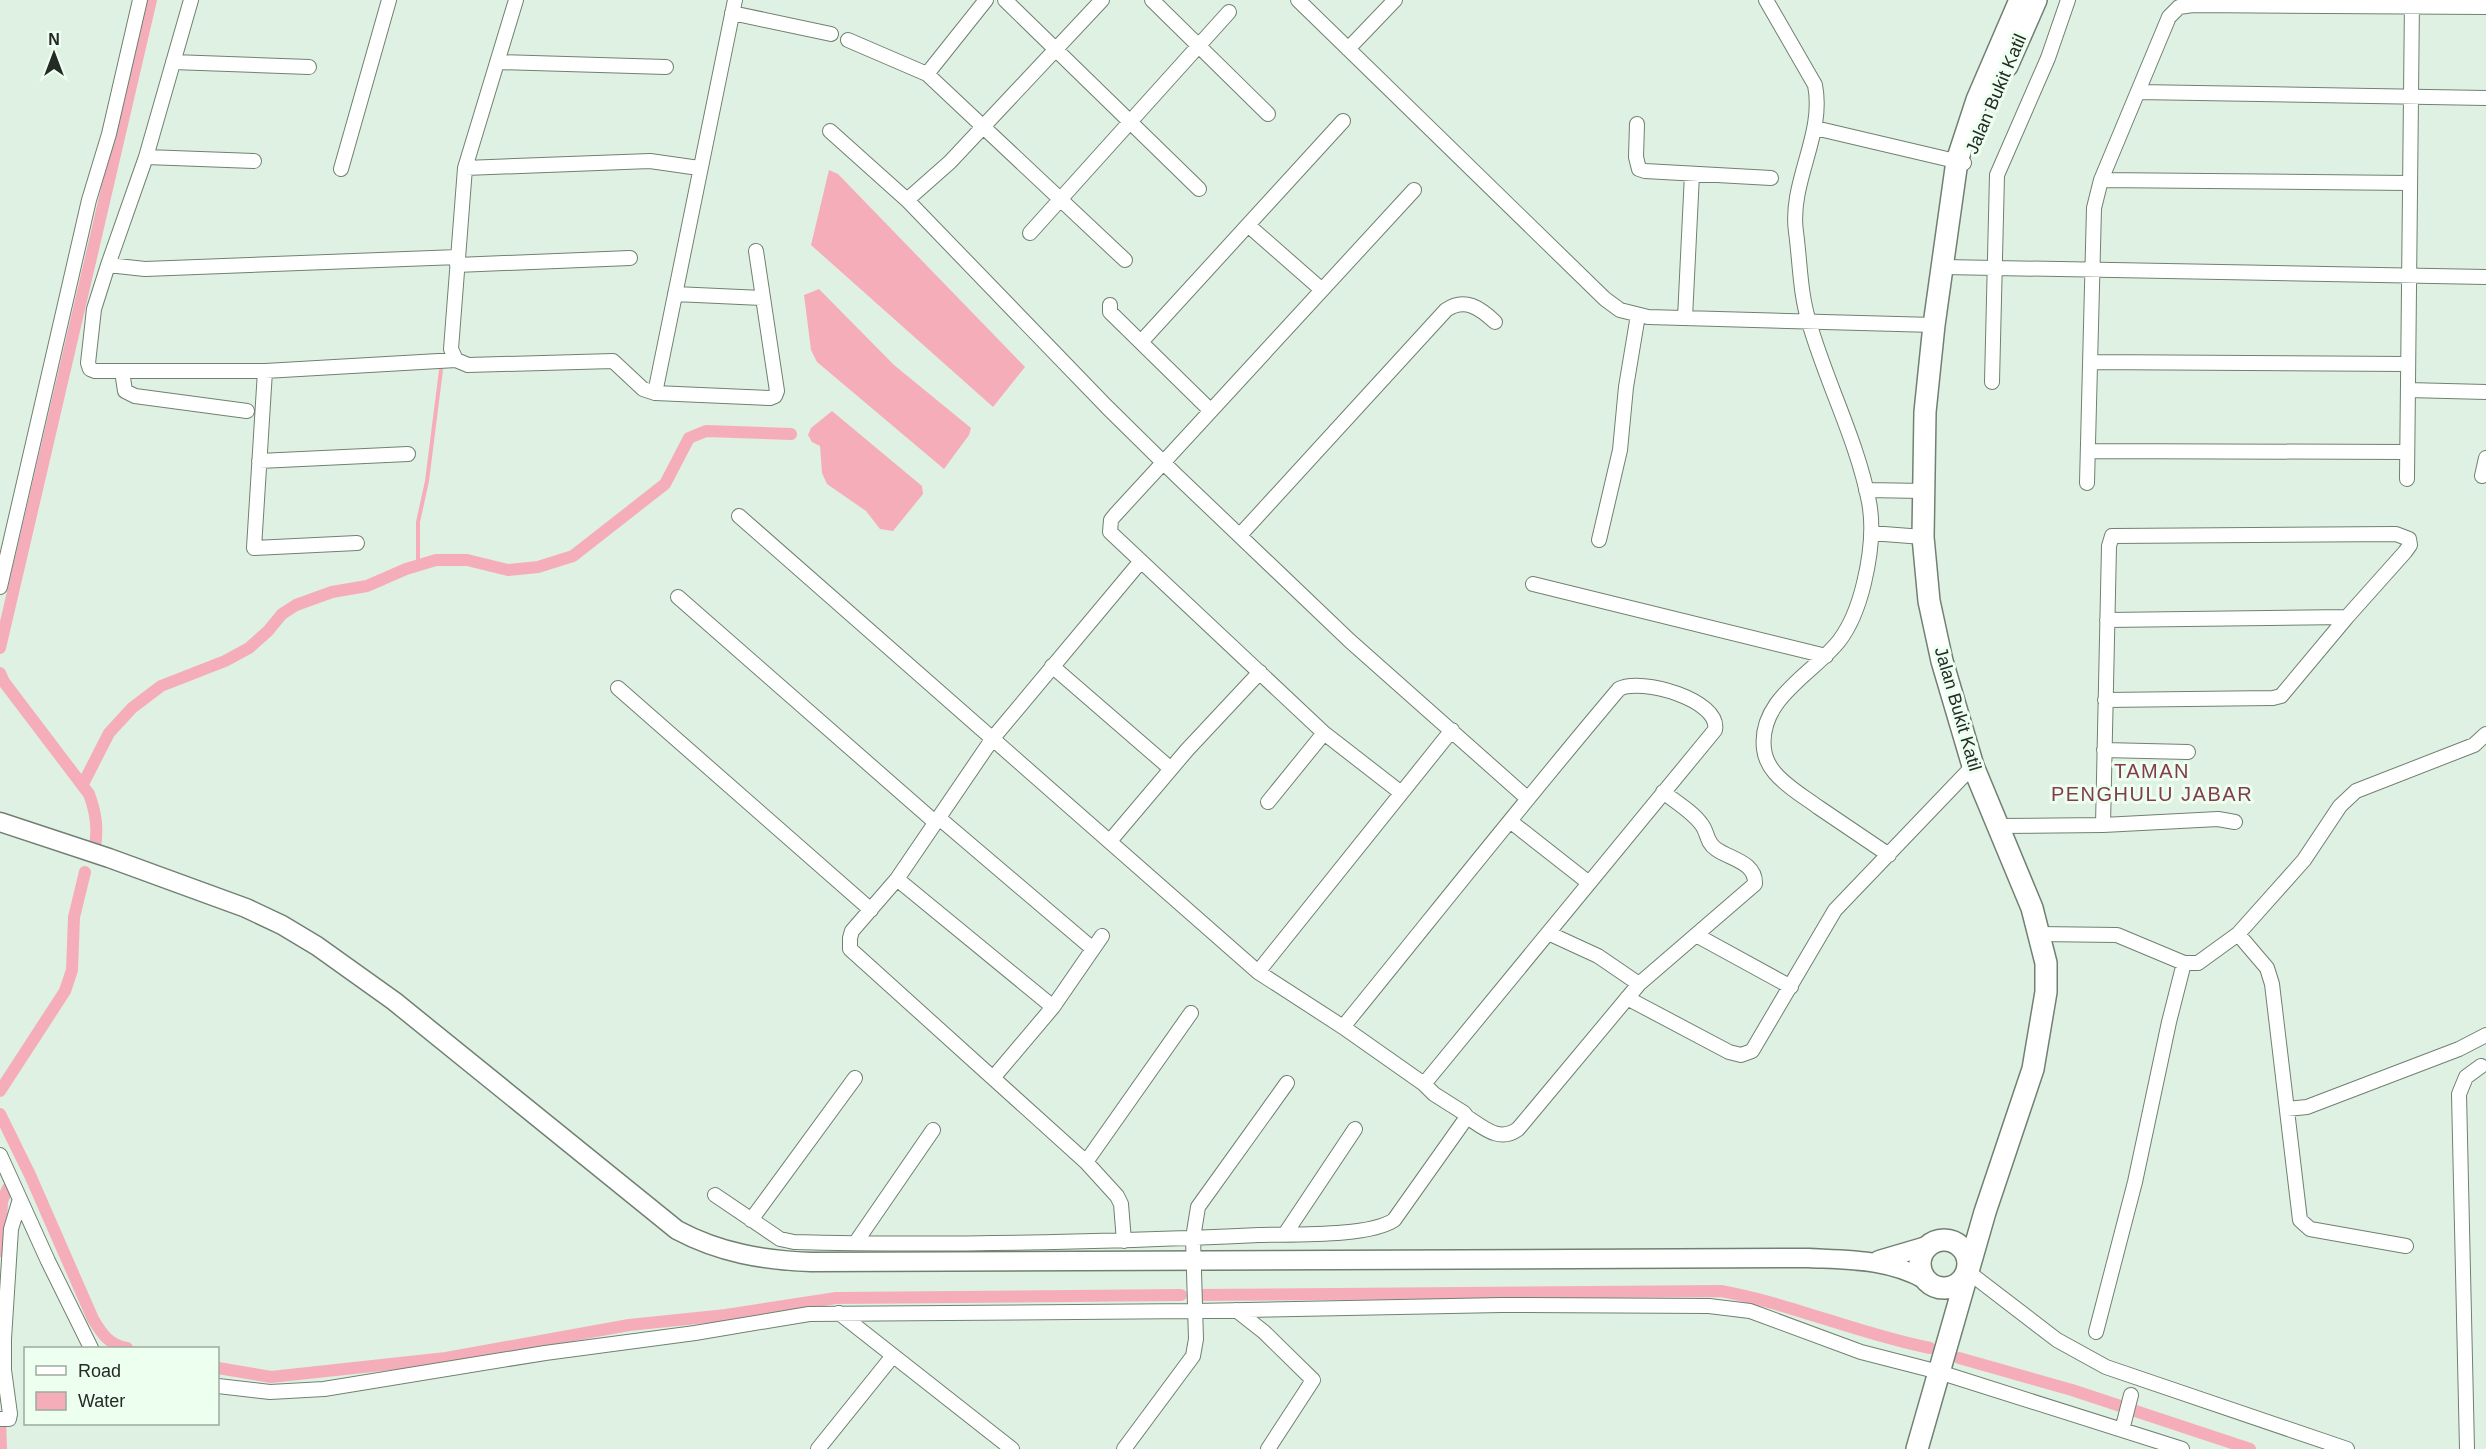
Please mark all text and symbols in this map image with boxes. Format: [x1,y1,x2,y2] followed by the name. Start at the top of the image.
[24,24,84,84] north arrow
[48,31,60,48] text: N
[1962,31,2030,157] street label: Jalan Bukit Katil
[1931,645,1985,773] street label: Jalan Bukit Katil
[2051,760,2253,805] district label: TAMAN PENGHULU JABAR
[24,1347,219,1425] legend
[78,1361,121,1381] text: Road
[78,1391,125,1411] text: Water

